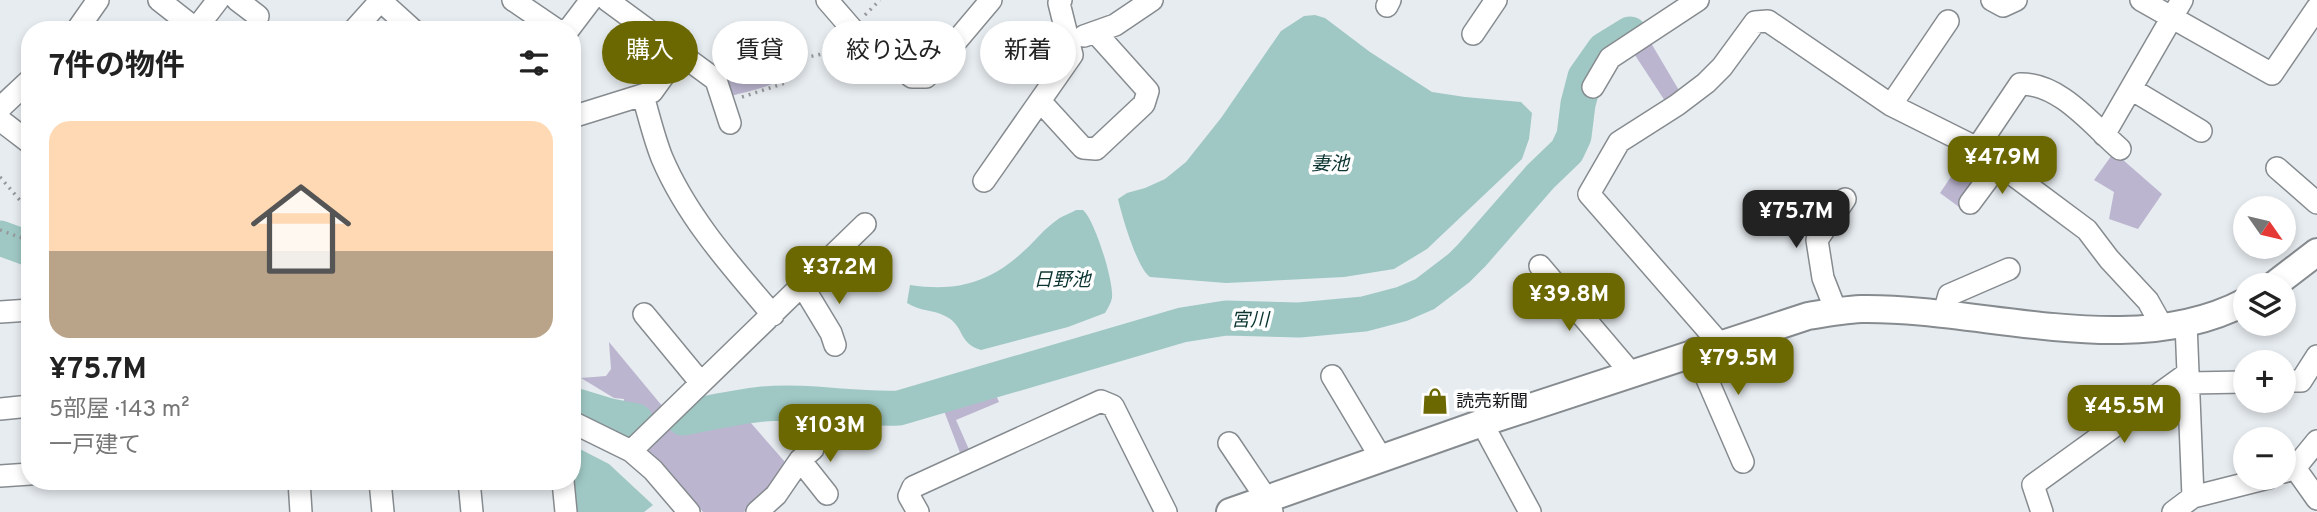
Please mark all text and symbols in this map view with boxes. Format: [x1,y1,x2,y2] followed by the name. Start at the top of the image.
[602,21,698,84] chip: 購入
[712,21,808,84] chip: 賃貸
[822,21,966,84] chip: 絞り込み
[980,21,1076,84] chip: 新着
[515,44,553,82] icon: filters
[49,49,185,86] text: 7件の物件
[1945,136,2059,196] pin: ¥47.9M
[1964,144,2040,173] text: ¥47.9M
[1311,153,1351,177] water label: 妻池
[238,166,364,292] icon: home
[1739,190,1853,250] pin: ¥75.7M
[2233,196,2296,259] north arrow
[2233,196,2296,490] map controls
[1759,198,1833,227] text: ¥75.7M
[782,246,896,306] pin: ¥37.2M
[801,254,877,283] text: ¥37.2M
[1033,269,1092,293] water label: 日野池
[2233,273,2296,336] button: layers
[1512,274,1626,333] pin: ¥39.8M
[1529,281,1609,310] text: ¥39.8M
[1231,309,1271,333] water label: 宮川
[1681,338,1795,397] pin: ¥79.5M
[1699,345,1777,374] text: ¥79.5M
[2233,350,2296,413] button: +
[49,352,147,389] text: ¥75.7M
[1420,386,1450,416] shop icon: 読売新聞
[2067,386,2181,445] pin: ¥45.5M
[1456,391,1528,414] place label: 読売新聞
[2083,393,2165,422] text: ¥45.5M
[49,396,190,425] text: 5部屋 · 143 m²
[781,405,879,464] pin: ¥103M
[795,412,865,441] text: ¥103M
[2233,427,2296,490] button: −
[49,432,141,461] text: 一戸建て

